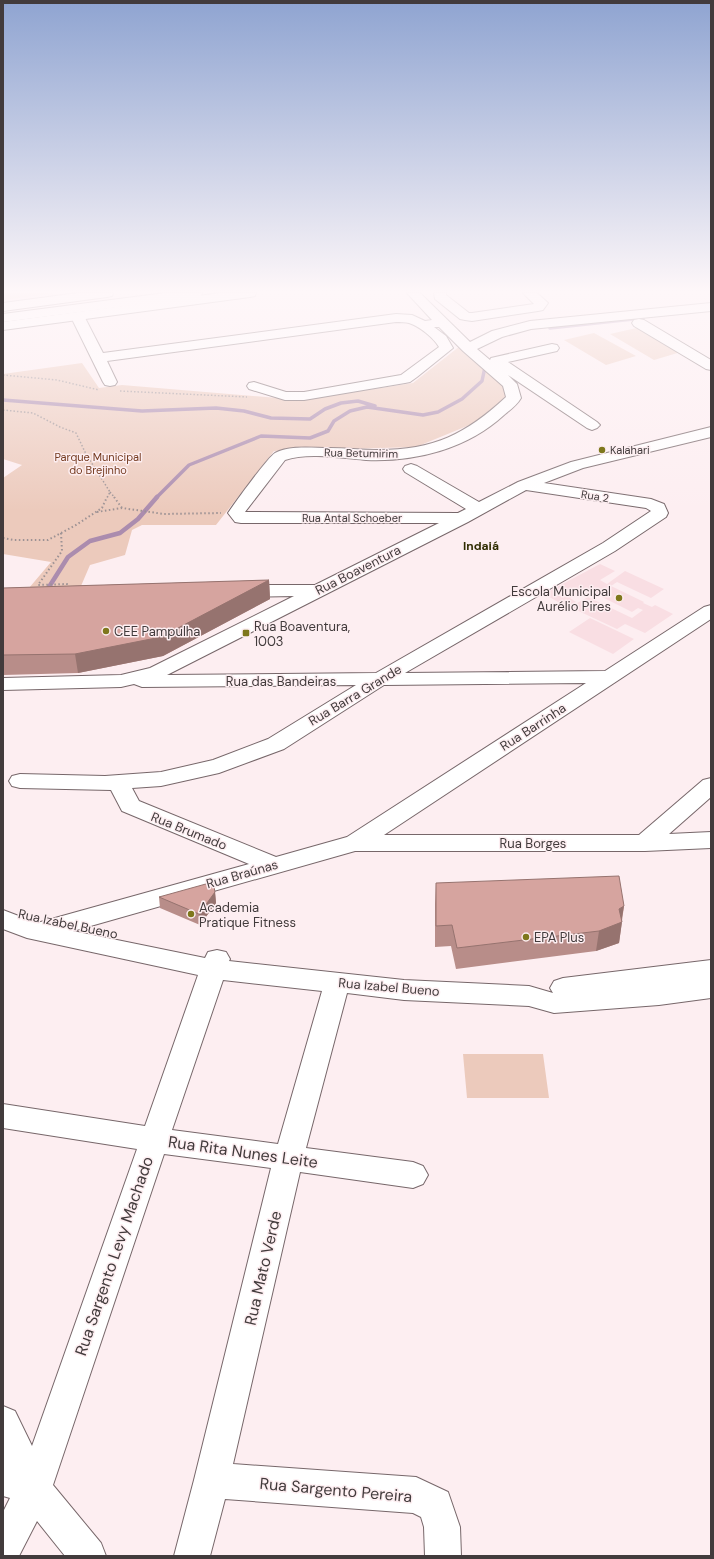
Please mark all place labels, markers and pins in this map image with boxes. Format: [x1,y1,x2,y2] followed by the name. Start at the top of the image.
[610,443,650,457] place label: Kalahari
[597,445,607,455] marker: Kalahari
[511,583,611,615] place label: Escola Municipal Aurélio Pires
[614,593,624,603] marker: Escola Municipal Aurélio Pires
[254,618,350,650] place label: Rua Boaventura, 1003
[114,623,200,640] place label: CEE Pampulha
[101,626,111,636] marker: CEE Pampulha
[241,628,251,638] marker: Rua Boaventura, 1003
[199,899,296,931] place label: Academia Pratique Fitness
[186,909,196,919] marker: Academia Pratique Fitness
[534,929,584,946] place label: EPA Plus
[521,932,531,942] marker: EPA Plus

